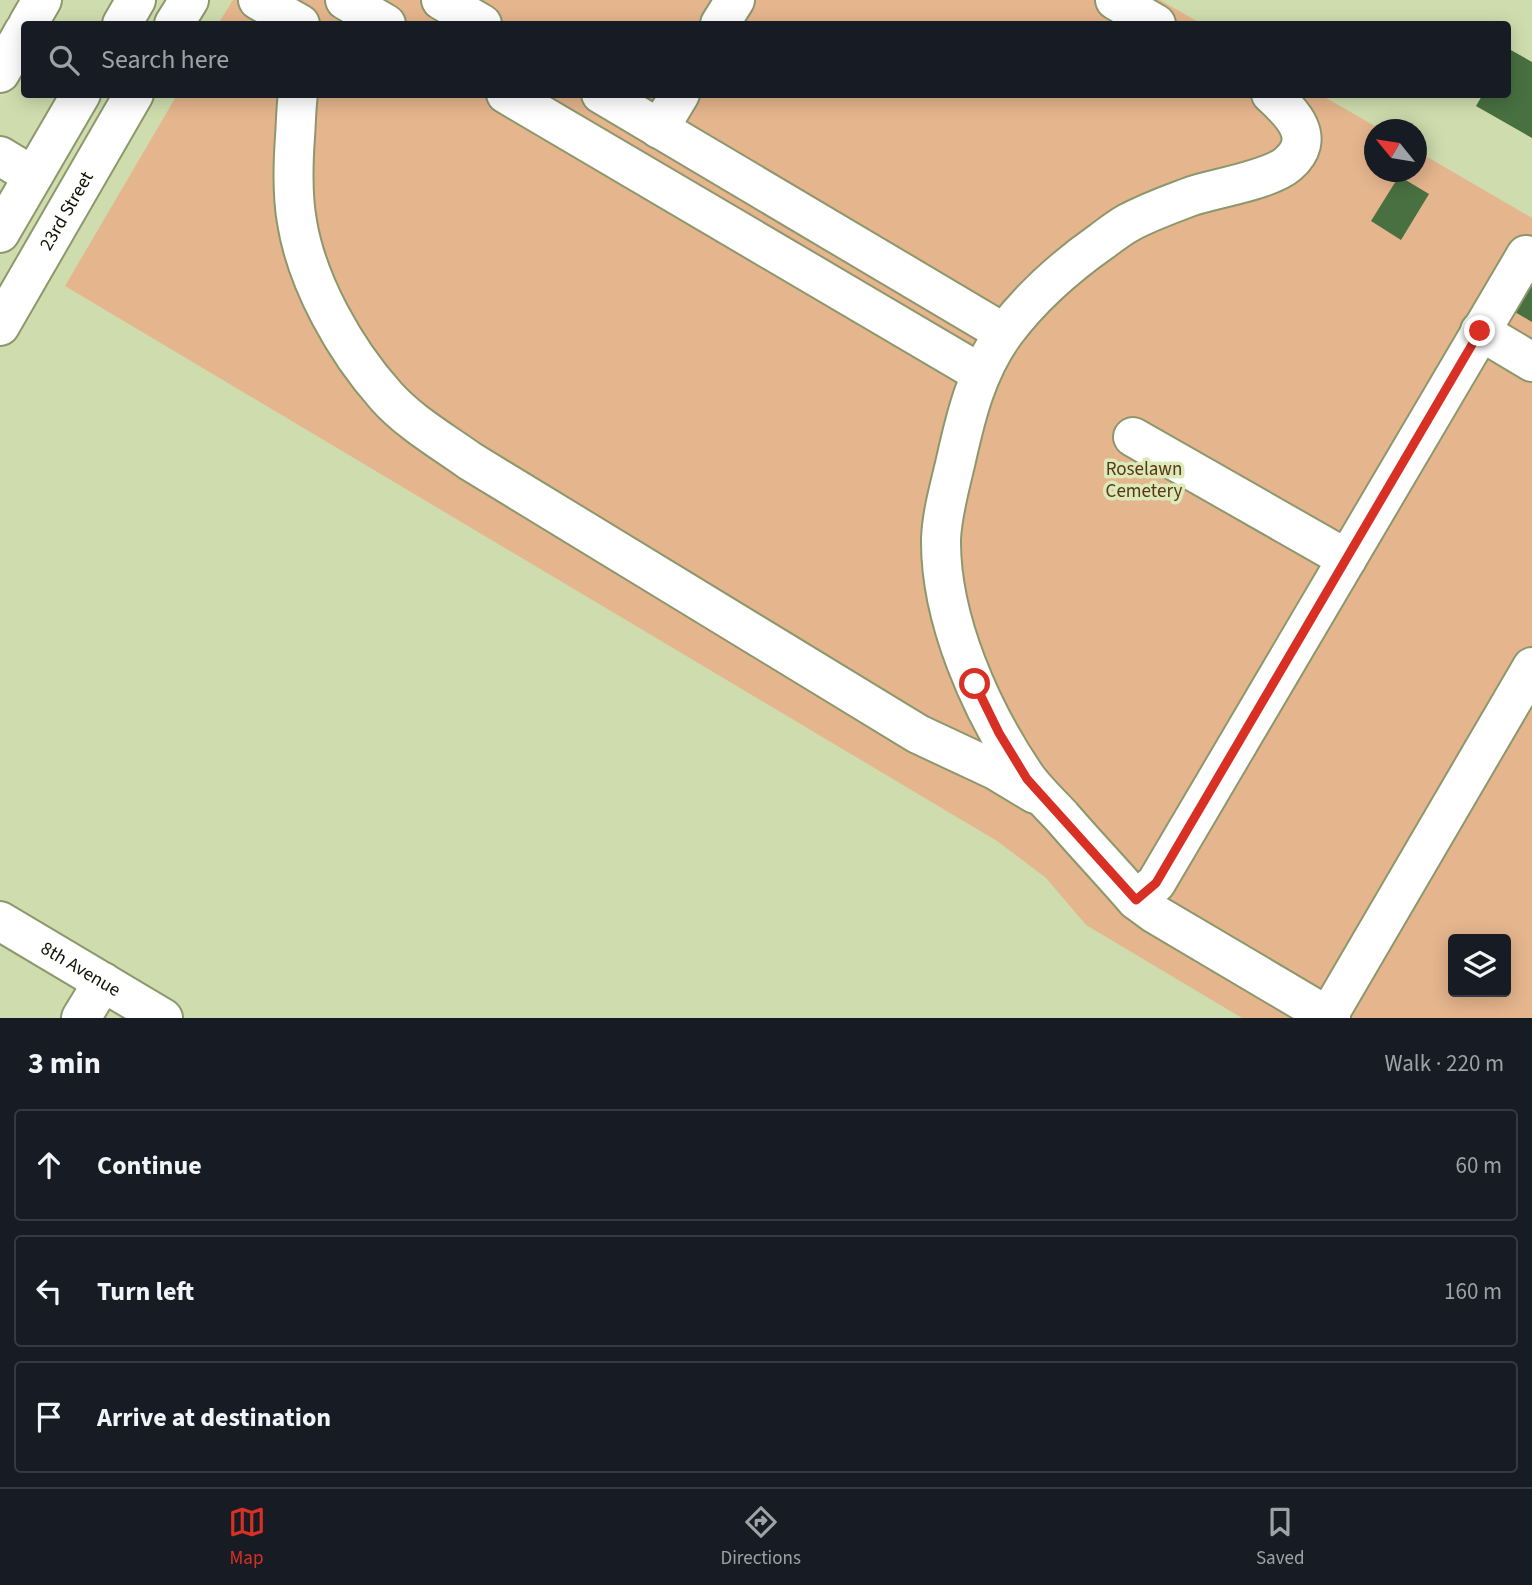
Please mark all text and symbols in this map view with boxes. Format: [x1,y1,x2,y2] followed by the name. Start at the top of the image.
[21,21,1511,98] search box
[45,41,83,79] icon: search
[101,41,229,78] text: Search here
[1364,119,1427,182] north arrow
[33,166,100,255] street label: 23rd Street
[1464,315,1495,346] route end
[1106,456,1183,505] park label: Roselawn Cemetery
[959,668,990,699] route start
[1448,934,1511,997] map controls
[1448,934,1511,997] button: layers
[36,935,126,1003] street label: 8th Avenue
[28,1042,101,1085] text: 3 min
[1385,1047,1504,1080] text: Walk · 220 m
[30,1146,68,1184] icon: ahead
[97,1147,202,1184] text: Continue
[1455,1149,1502,1182] text: 60 m
[30,1272,68,1310] icon: left
[97,1273,194,1310] text: Turn left
[1444,1275,1502,1308] text: 160 m
[30,1398,68,1436] icon: arrive
[97,1399,331,1436] text: Arrive at destination
[228,1503,266,1572] tab: Map
[721,1503,801,1572] tab: Directions
[1256,1503,1304,1572] tab: Saved

